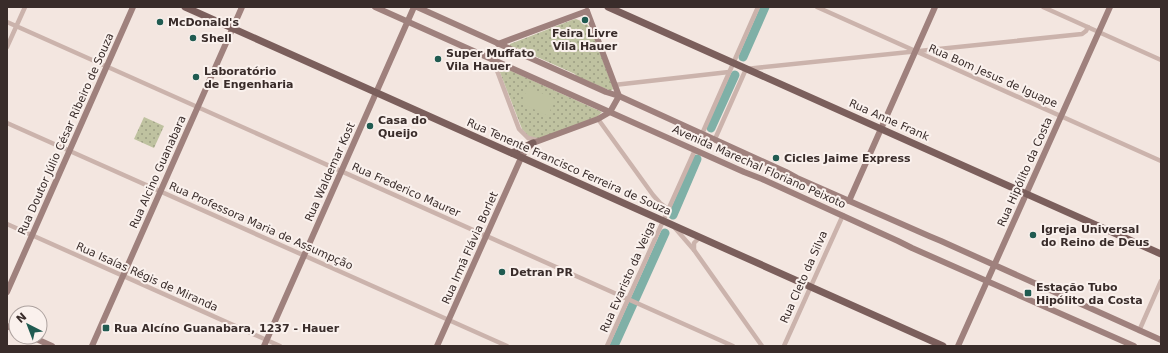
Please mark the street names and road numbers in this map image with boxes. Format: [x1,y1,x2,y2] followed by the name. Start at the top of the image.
[15,31,117,237] street label: Rua Doutor Júlio César Ribeiro de Souza
[927,42,1060,110] street label: Rua Bom Jesus de Iguape
[847,97,932,144] street label: Rua Anne Frank
[127,114,189,230] street label: Rua Alcino Guanabara
[995,115,1055,229] street label: Rua Hipólito da Costa
[465,116,673,218] street label: Rua Tenente Francisco Ferreira de Souza
[302,120,358,224] street label: Rua Waldemar Kost
[670,123,848,211] street label: Avenida Marechal Floriano Peixoto
[350,160,463,220] street label: Rua Frederico Maurer
[167,179,355,273] street label: Rua Professora Maria de Assumpção
[439,189,501,306] street label: Rua Irmã Flávia Borlet
[598,220,658,334] street label: Rua Evaristo da Veiga
[778,229,830,325] street label: Rua Cleto da Silva
[74,240,220,314] street label: Rua Isaías Régis de Miranda

